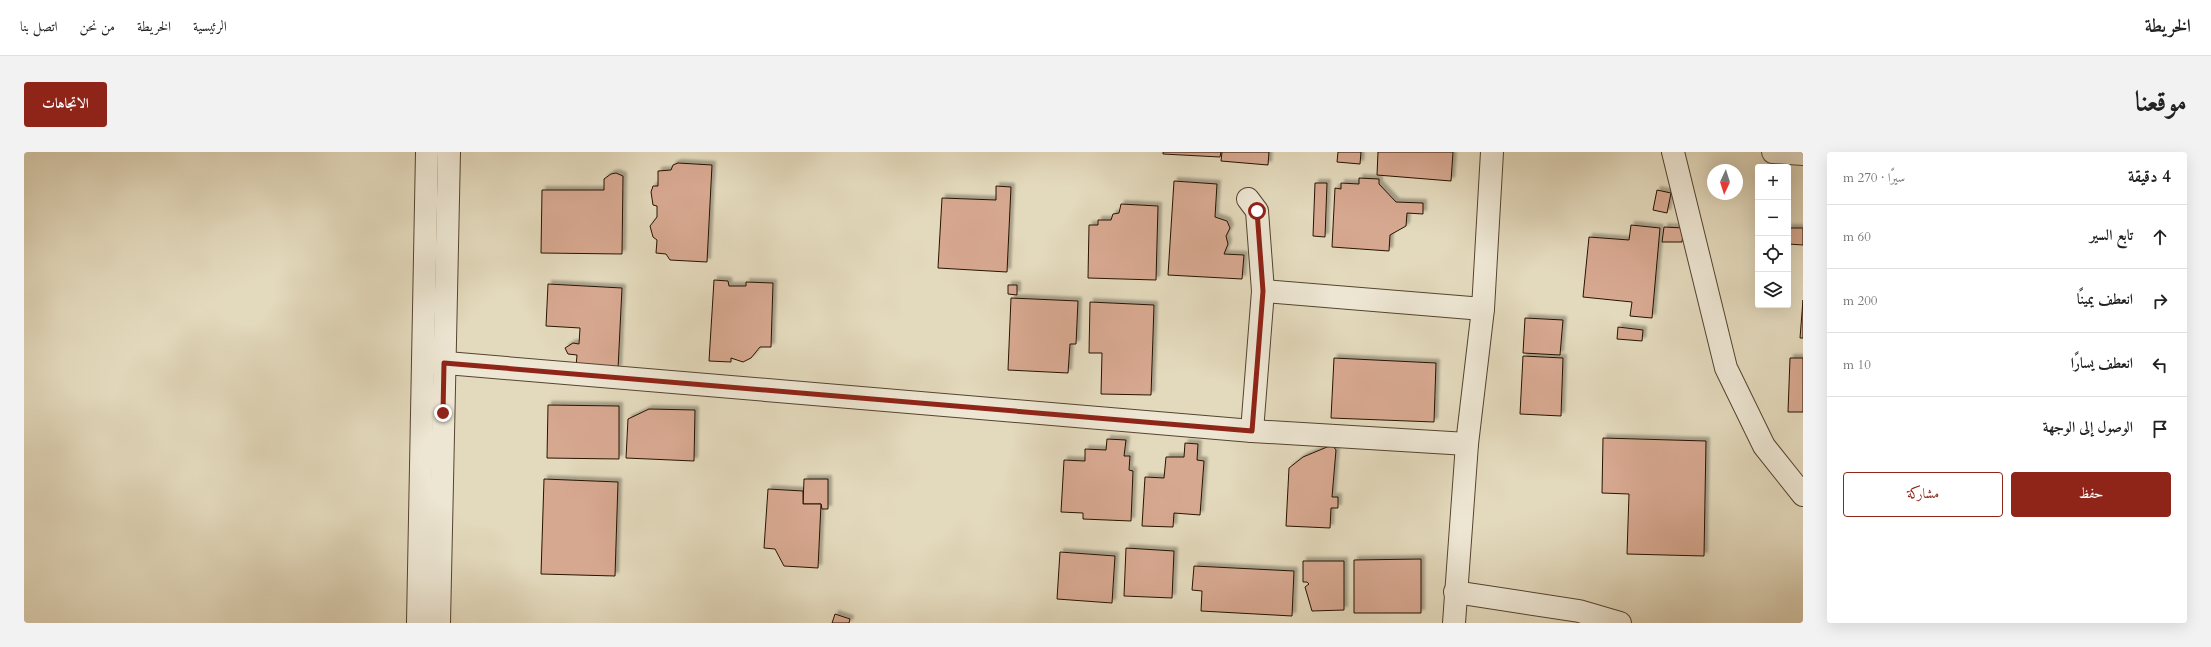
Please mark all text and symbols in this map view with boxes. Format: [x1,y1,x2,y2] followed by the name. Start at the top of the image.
[2145,13,2191,39] text: الخريطة
[20,17,58,36] text: اتصل بنا
[80,17,115,36] text: من نحن
[137,17,171,36] text: الخريطة
[193,17,227,36] text: الرئيسية
[24,82,107,127] button: الاتجاهات
[2135,83,2187,121] text: موقعنا
[1707,164,1743,200] north arrow
[1755,164,1791,308] map controls
[1755,164,1791,200] button: +
[2128,165,2171,188] text: 4 دقيقة
[1843,169,1905,187] text: سيرًا · 270 m
[1755,200,1791,236] button: −
[1248,202,1266,220] route start
[2090,225,2133,245] text: تابع السير
[2149,226,2171,248] icon: ahead
[1843,228,1871,246] text: 60 m
[1755,236,1791,272] button: locate
[1755,272,1791,308] button: layers
[2077,289,2133,309] text: انعطف يمينًا
[2149,290,2171,312] icon: right
[1843,292,1877,310] text: 200 m
[2071,353,2133,373] text: انعطف يسارًا
[2149,354,2171,376] icon: left
[1843,356,1871,374] text: 10 m
[434,404,452,422] route end
[2043,417,2133,437] text: الوصول إلى الوجهة
[2149,418,2171,440] icon: arrive
[1843,472,2003,517] button: مشاركة
[2011,472,2171,517] button: حفظ

